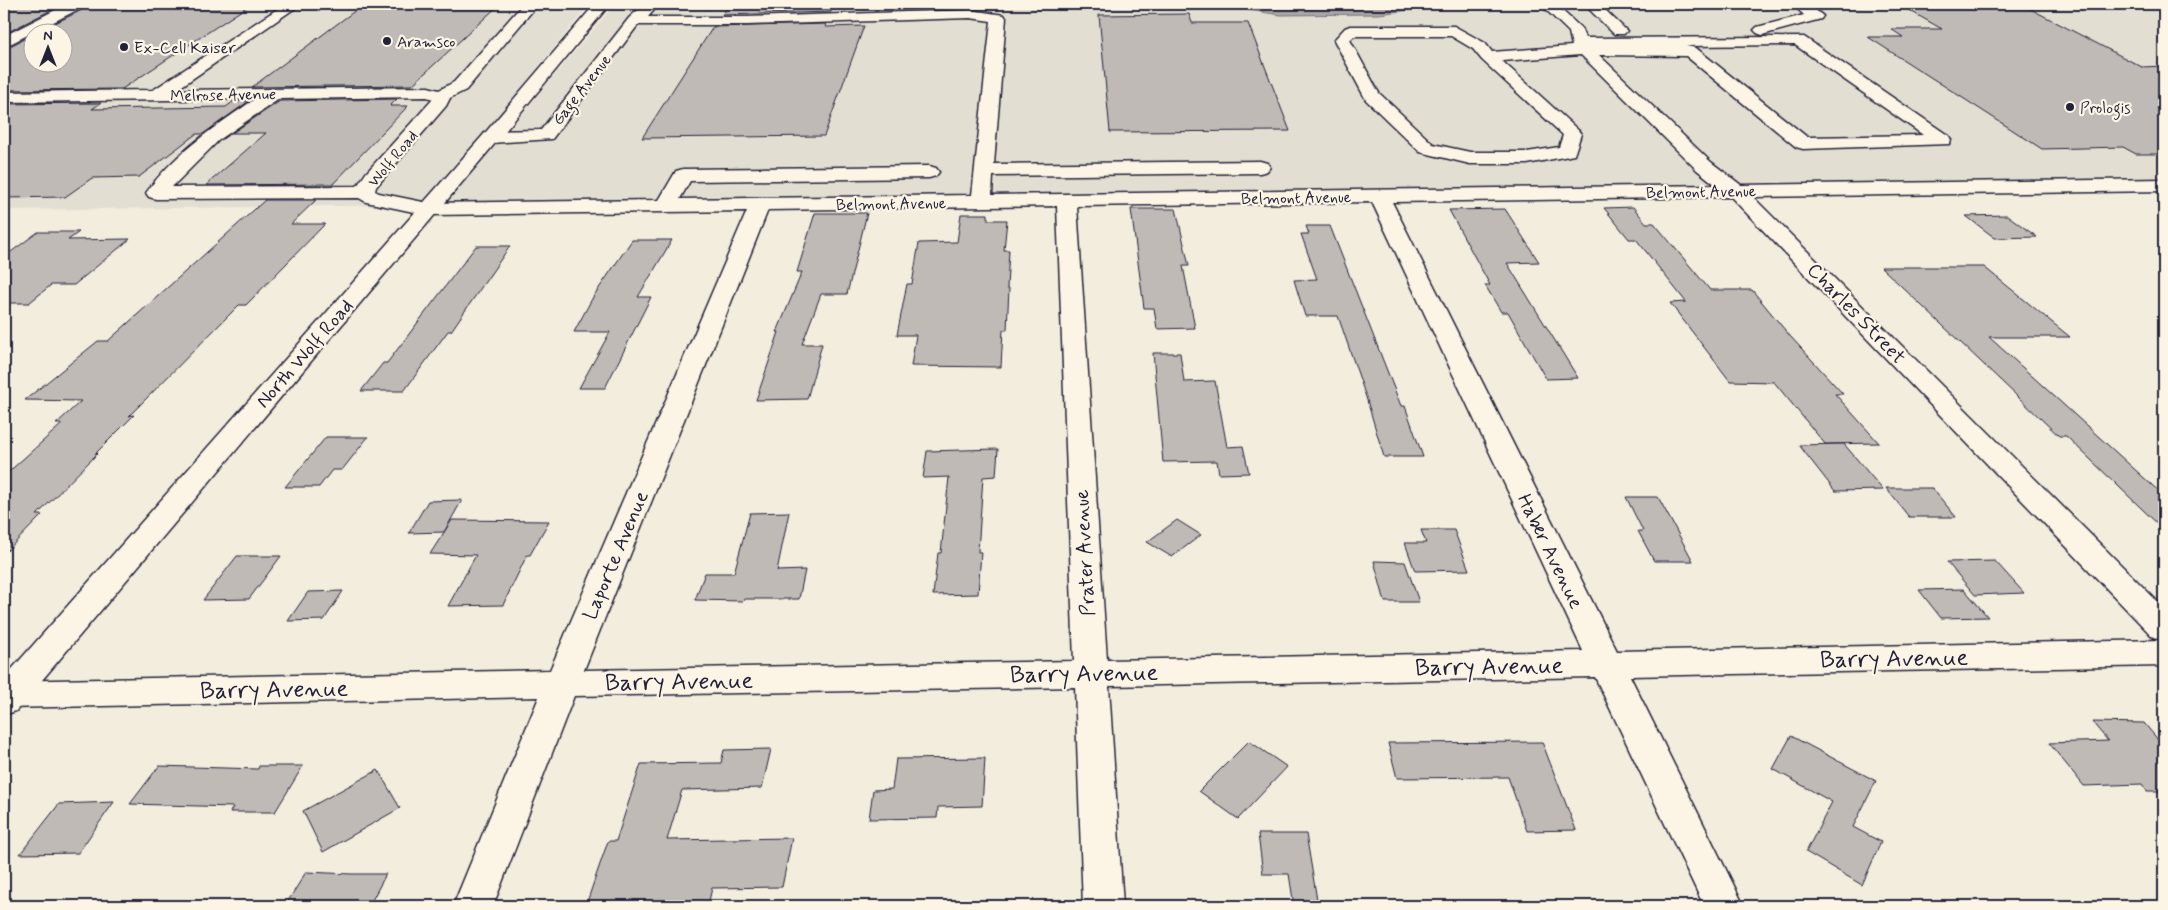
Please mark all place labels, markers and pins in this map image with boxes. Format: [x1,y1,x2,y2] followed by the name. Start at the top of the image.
[397,32,455,53] place label: Aramsco
[381,35,393,47] marker: Aramsco
[134,38,236,59] place label: Ex-Cell Kaiser
[118,41,130,53] marker: Ex-Cell Kaiser
[2080,98,2131,120] place label: Prologis
[2064,101,2076,113] marker: Prologis

